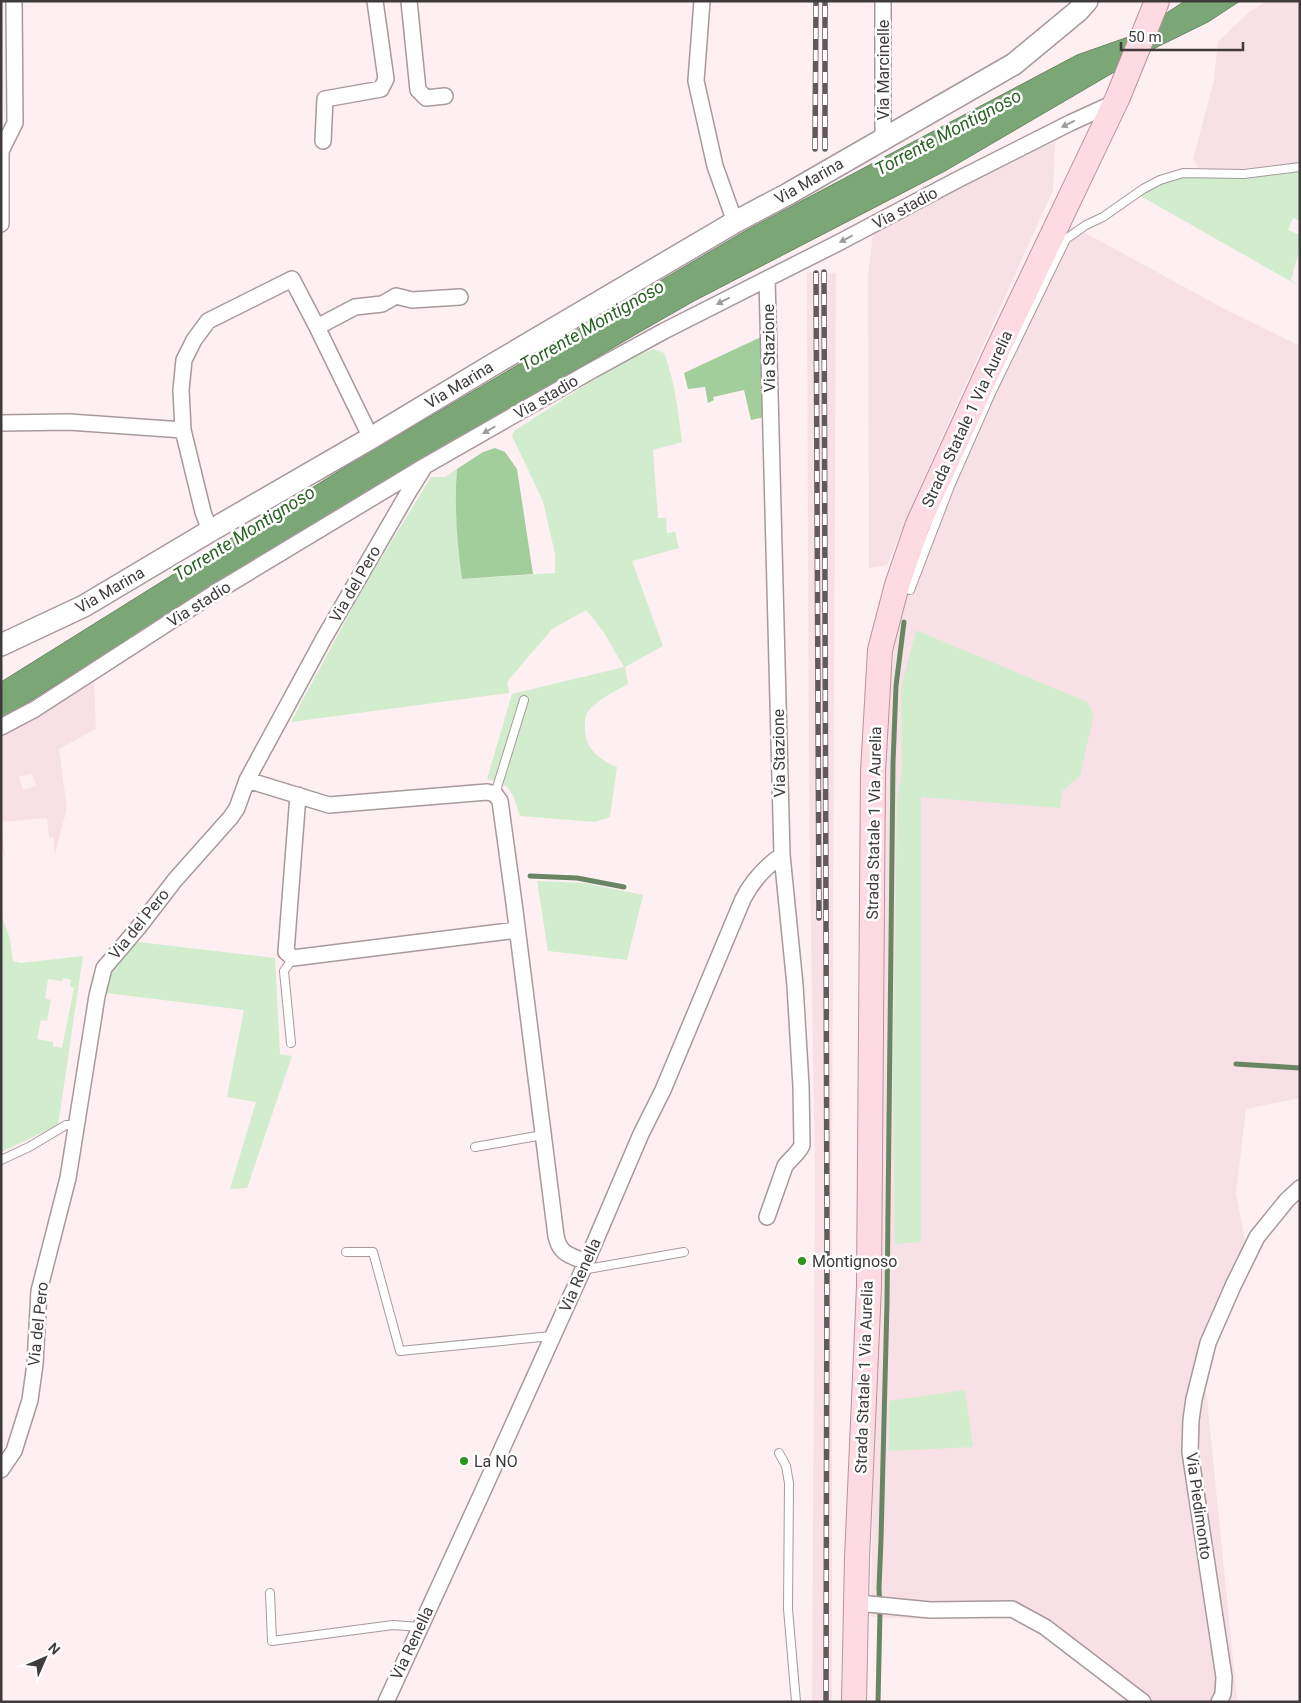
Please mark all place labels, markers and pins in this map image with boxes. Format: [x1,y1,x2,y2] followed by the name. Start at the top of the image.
[812,1252,897,1271] place label: Montignoso
[796,1255,808,1267] marker: Montignoso
[474,1452,518,1471] place label: La NO
[458,1455,470,1467] marker: La NO

